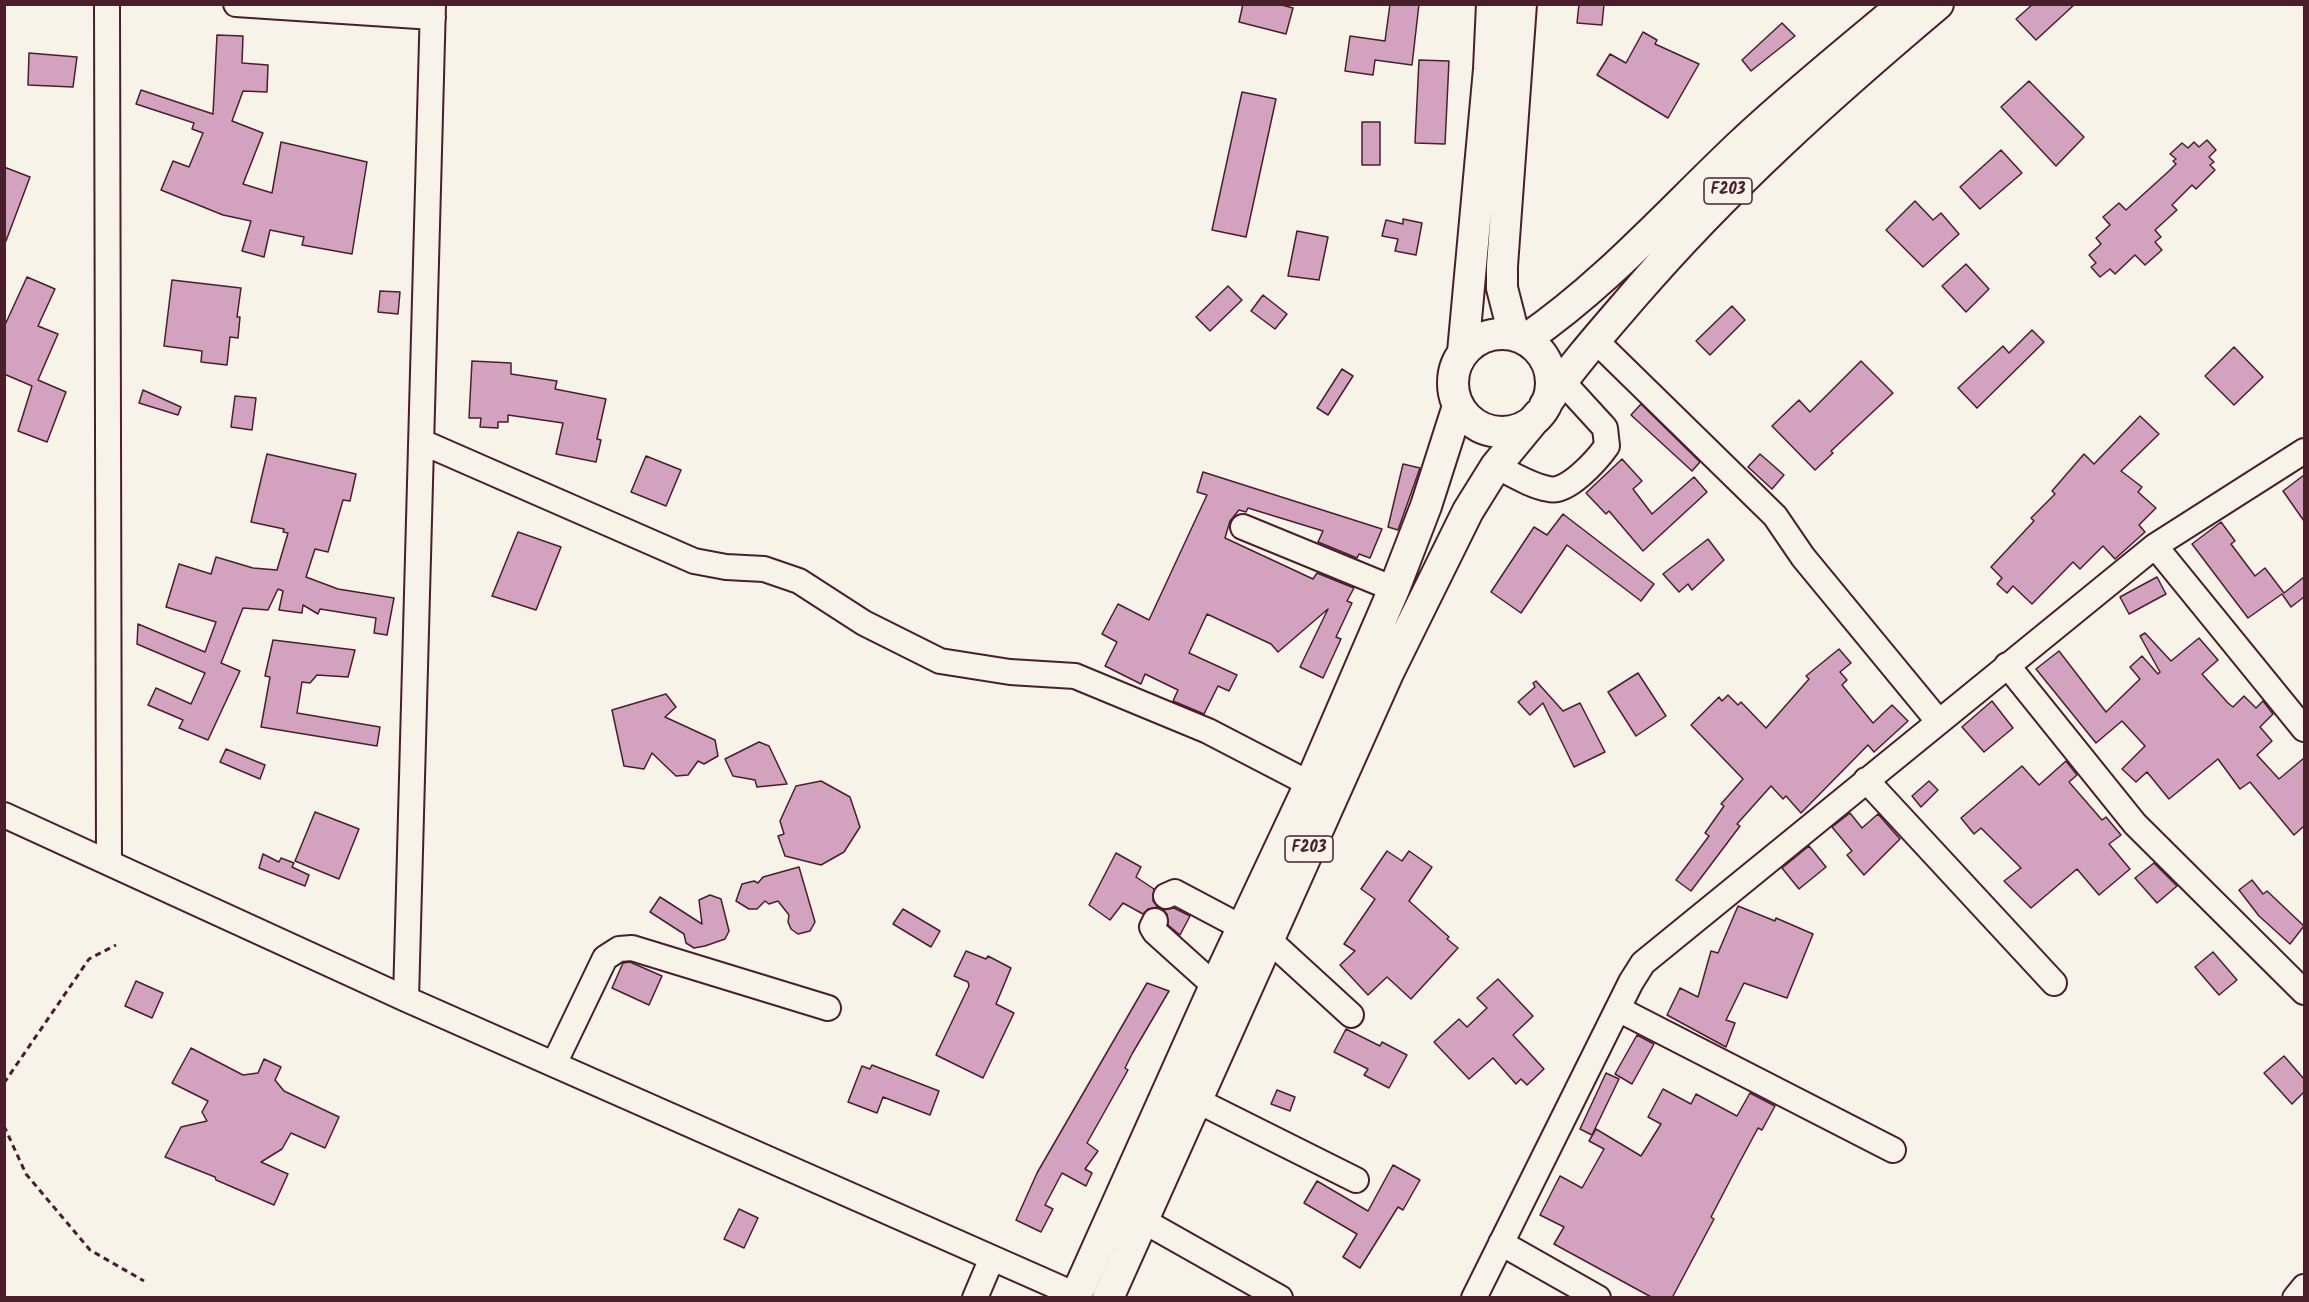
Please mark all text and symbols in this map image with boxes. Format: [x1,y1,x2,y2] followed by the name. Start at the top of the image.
[1704,178,1752,204] road number: F203
[1285,836,1333,862] road number: F203

